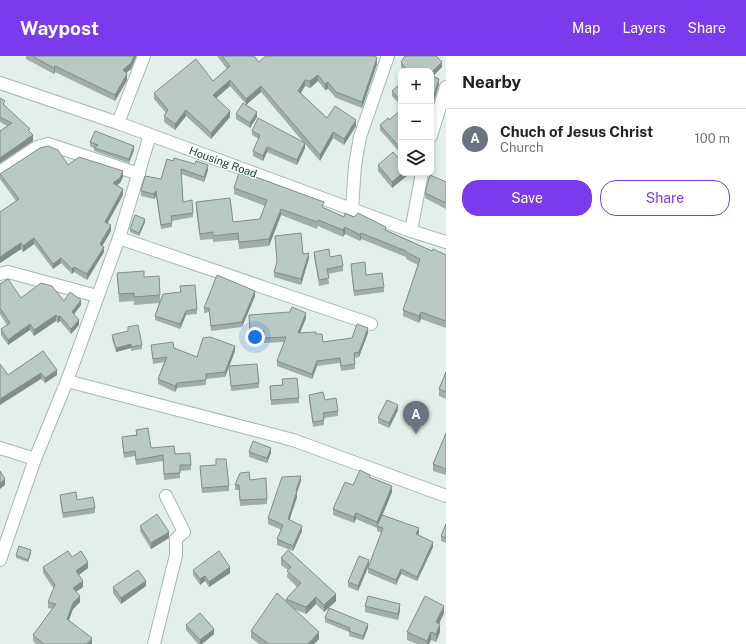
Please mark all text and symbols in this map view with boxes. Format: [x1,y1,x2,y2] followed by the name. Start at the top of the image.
[20,17,99,39] text: Waypost
[572,20,600,36] text: Map
[622,20,666,36] text: Layers
[688,20,726,36] text: Share
[398,68,434,176] map controls
[398,68,434,104] button: +
[462,72,521,92] text: Nearby
[398,104,434,140] button: −
[500,123,653,140] text: Chuch of Jesus Christ
[470,131,480,146] text: A
[694,131,730,146] text: 100 m
[398,140,434,176] button: layers
[500,140,544,155] text: Church
[187,144,259,180] street label: Housing Road
[462,180,592,216] button: Save
[600,180,730,216] button: Share
[245,327,265,347] your location
[403,401,429,434] pin: A

